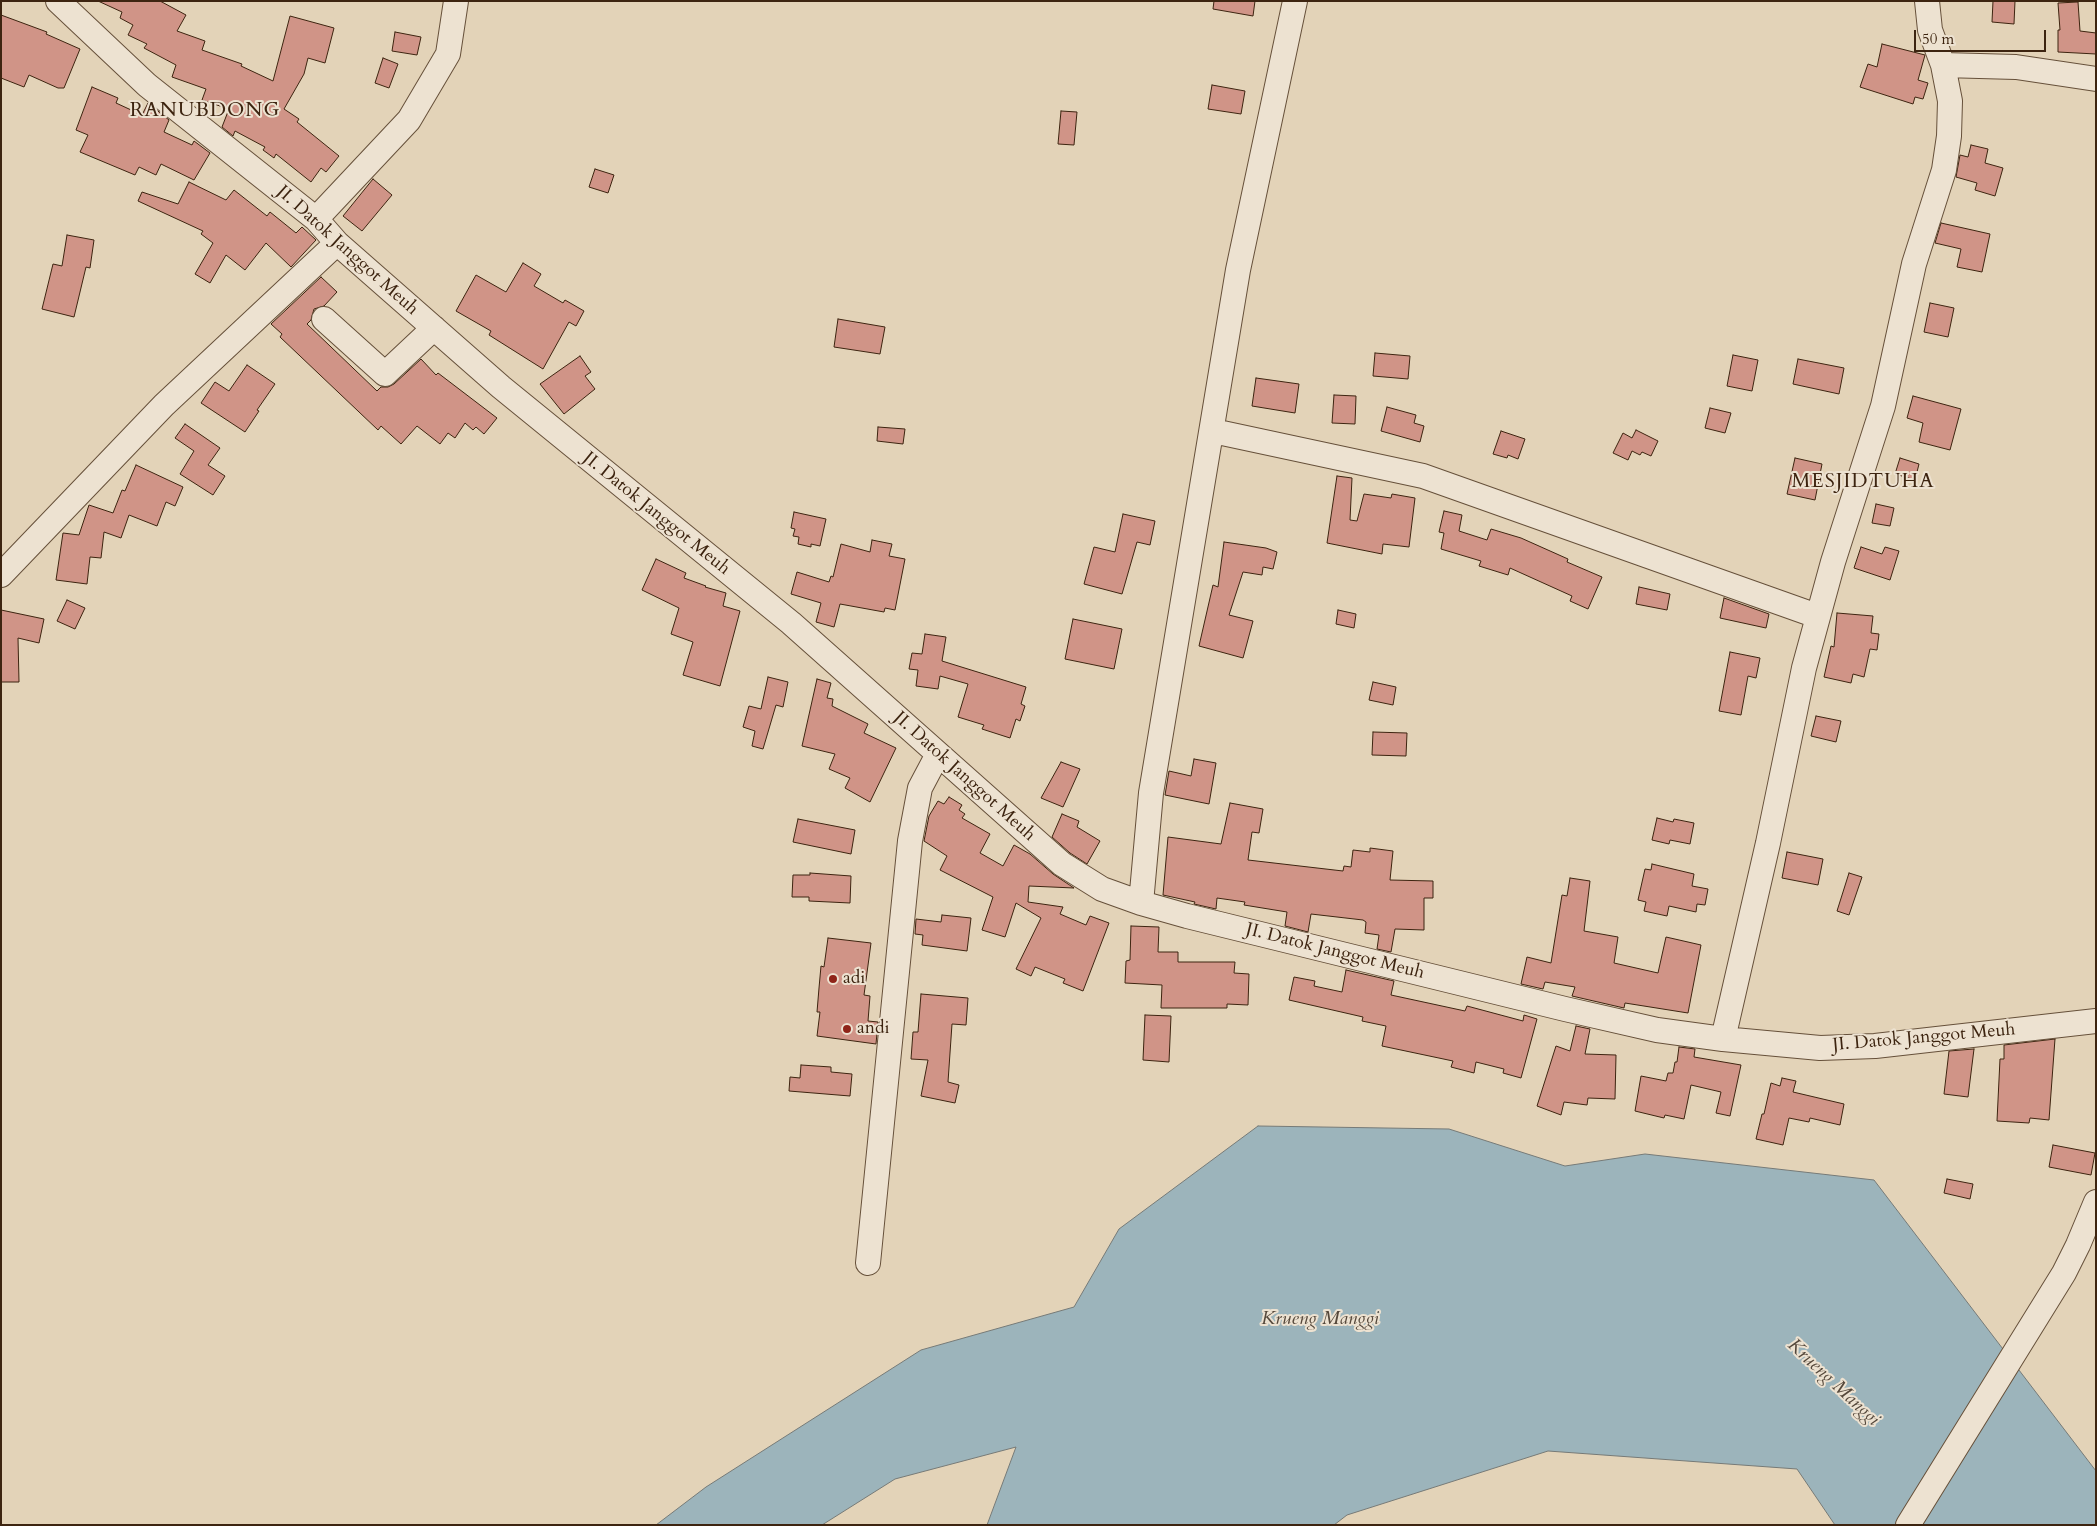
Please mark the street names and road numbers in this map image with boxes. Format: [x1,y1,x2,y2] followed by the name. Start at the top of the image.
[272,182,422,320] street label: JI. Datok Janggot Meuh
[578,448,734,580] street label: JI. Datok Janggot Meuh
[889,708,1039,846] street label: JI. Datok Janggot Meuh
[1243,919,1427,985] street label: JI. Datok Janggot Meuh
[1832,1019,2016,1057] street label: JI. Datok Janggot Meuh

